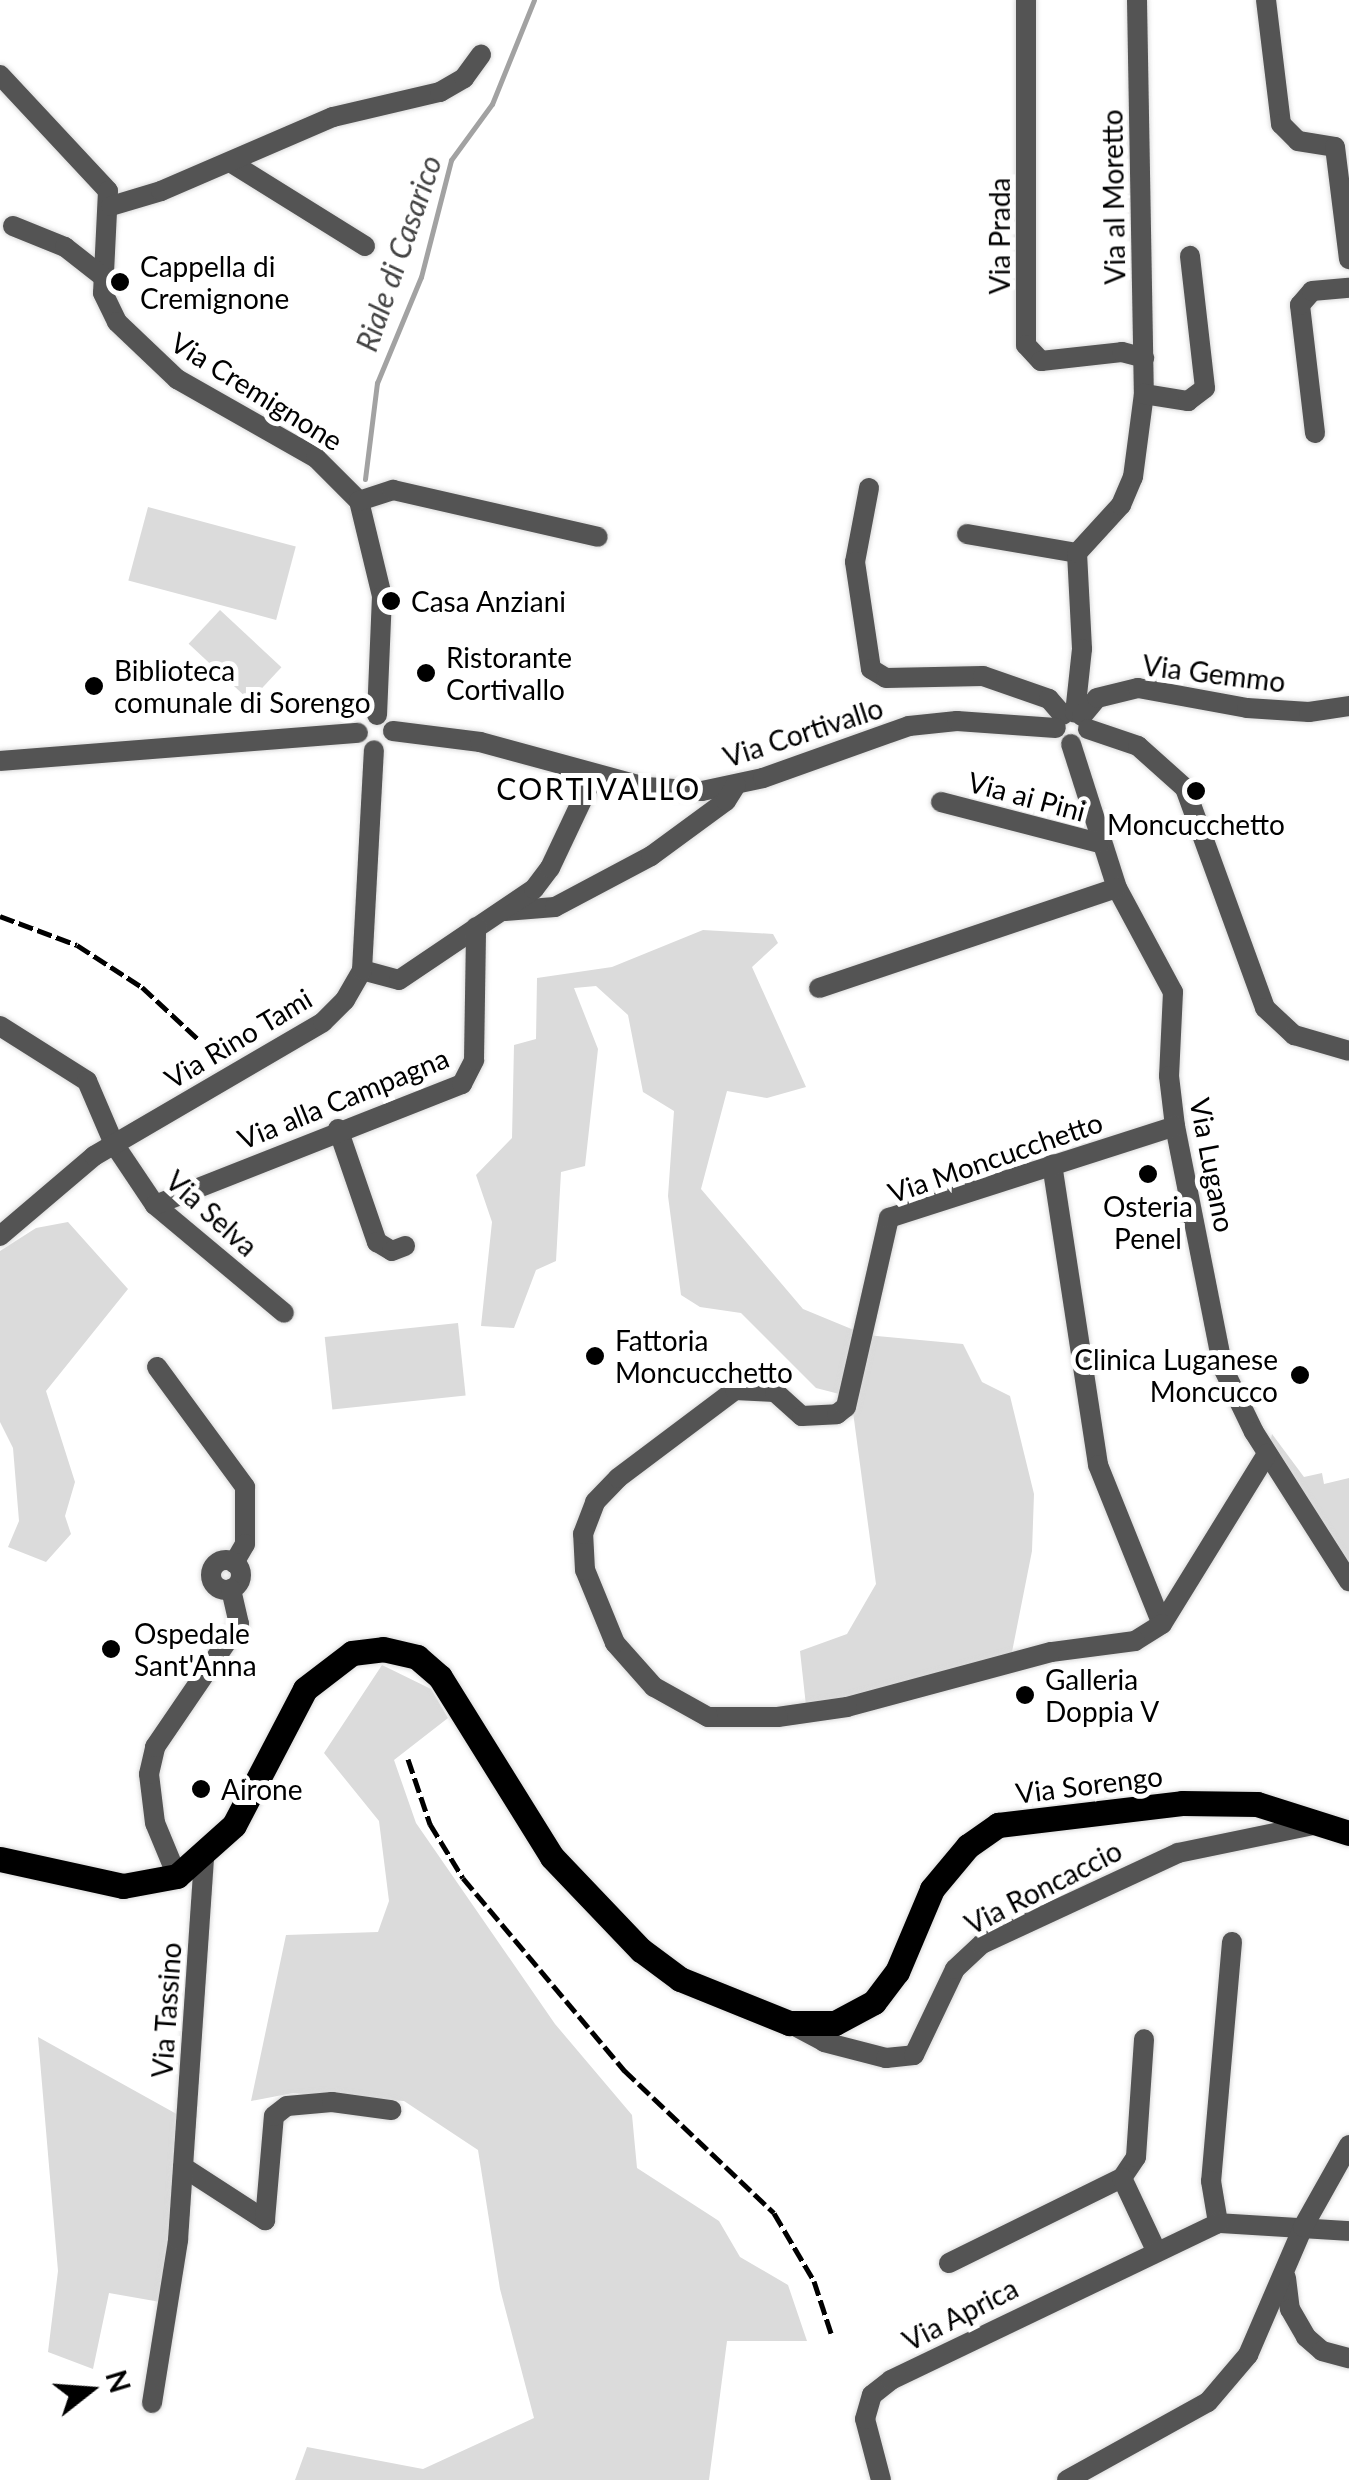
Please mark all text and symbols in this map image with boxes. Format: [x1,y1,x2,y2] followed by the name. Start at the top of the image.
[1095,109,1131,285] street label: Via al Moretto
[348,150,448,356] water label: Riale di Casarico
[982,178,1016,294] street label: Via Prada
[140,249,289,315] place label: Cappella di Cremignone
[109,271,131,293] marker: Cappella di Cremignone
[165,325,349,457] street label: Via Cremignone
[411,584,567,618] place label: Casa Anziani
[380,590,402,612] marker: Casa Anziani
[446,640,572,706] place label: Ristorante Cortivallo
[1141,648,1287,698] street label: Via Gemmo
[114,653,371,719] place label: Biblioteca comunale di Sorengo
[415,662,437,684] marker: Ristorante Cortivallo
[83,675,105,697] marker: Biblioteca comunale di Sorengo
[719,690,887,774] street label: Via Cortivallo
[965,764,1089,828] street label: Via ai Pini
[496,770,702,806] district label: CORTIVALLO
[1185,780,1207,802] marker: Moncucchetto
[1107,807,1285,841] place label: Moncucchetto
[158,981,318,1095] street label: Via Rino Tami
[233,1040,453,1156] street label: Via alla Campagna
[1184,1095,1242,1235] street label: Via Lugano
[883,1105,1107,1209] street label: Via Moncucchetto
[159,1163,265,1263] street label: Via Selva
[1137,1163,1159,1185] marker: Osteria Penel
[1103,1189,1193,1255] place label: Osteria Penel
[615,1323,793,1389] place label: Fattoria Moncucchetto
[1074,1342,1278,1408] place label: Clinica Luganese Moncucco
[584,1345,606,1367] marker: Fattoria Moncucchetto
[1287,1362,1313,1388] marker: Clinica Luganese Moncucco
[134,1616,257,1682] place label: Ospedale Sant'Anna
[98,1636,124,1662] marker: Ospedale Sant'Anna
[1045,1662,1160,1728] place label: Galleria Doppia V
[1014,1684,1036,1706] marker: Galleria Doppia V
[1014,1758,1164,1810] street label: Via Sorengo
[221,1772,303,1806] place label: Airone
[190,1778,212,1800] marker: Airone
[959,1833,1127,1941] street label: Via Roncaccio
[144,1941,188,2079] street label: Via Tassino
[896,2271,1024,2357] street label: Via Aprica
[40,2340,140,2440] north arrow
[99,2366,138,2397] text: N

